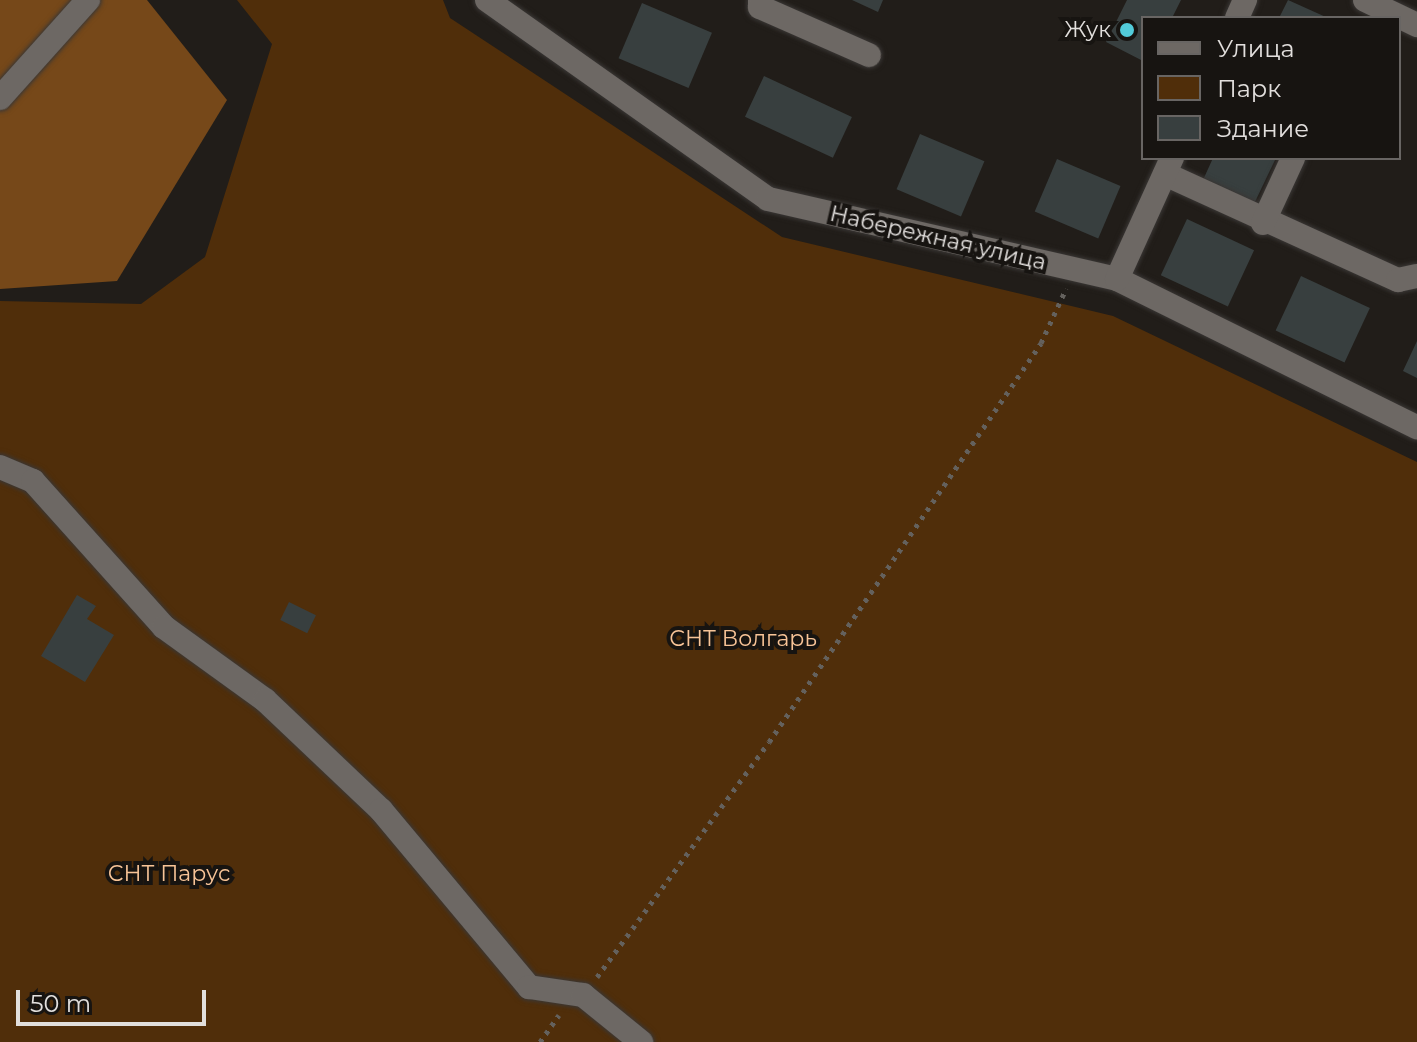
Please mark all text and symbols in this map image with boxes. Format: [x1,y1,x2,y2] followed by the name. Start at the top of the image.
[1141,16,1401,160] legend
[1064,17,1111,43] place label: Жук
[1118,21,1136,39] marker: Жук
[1217,34,1295,63] text: Улица
[1217,74,1281,103] text: Парк
[1217,114,1309,143] text: Здание
[827,200,1049,276] street label: Набережная улица
[669,626,817,652] park label: СНТ Волгарь
[108,861,230,887] park label: СНТ Парус
[20,974,210,1024] scale bar
[30,989,91,1018] text: 50 m

